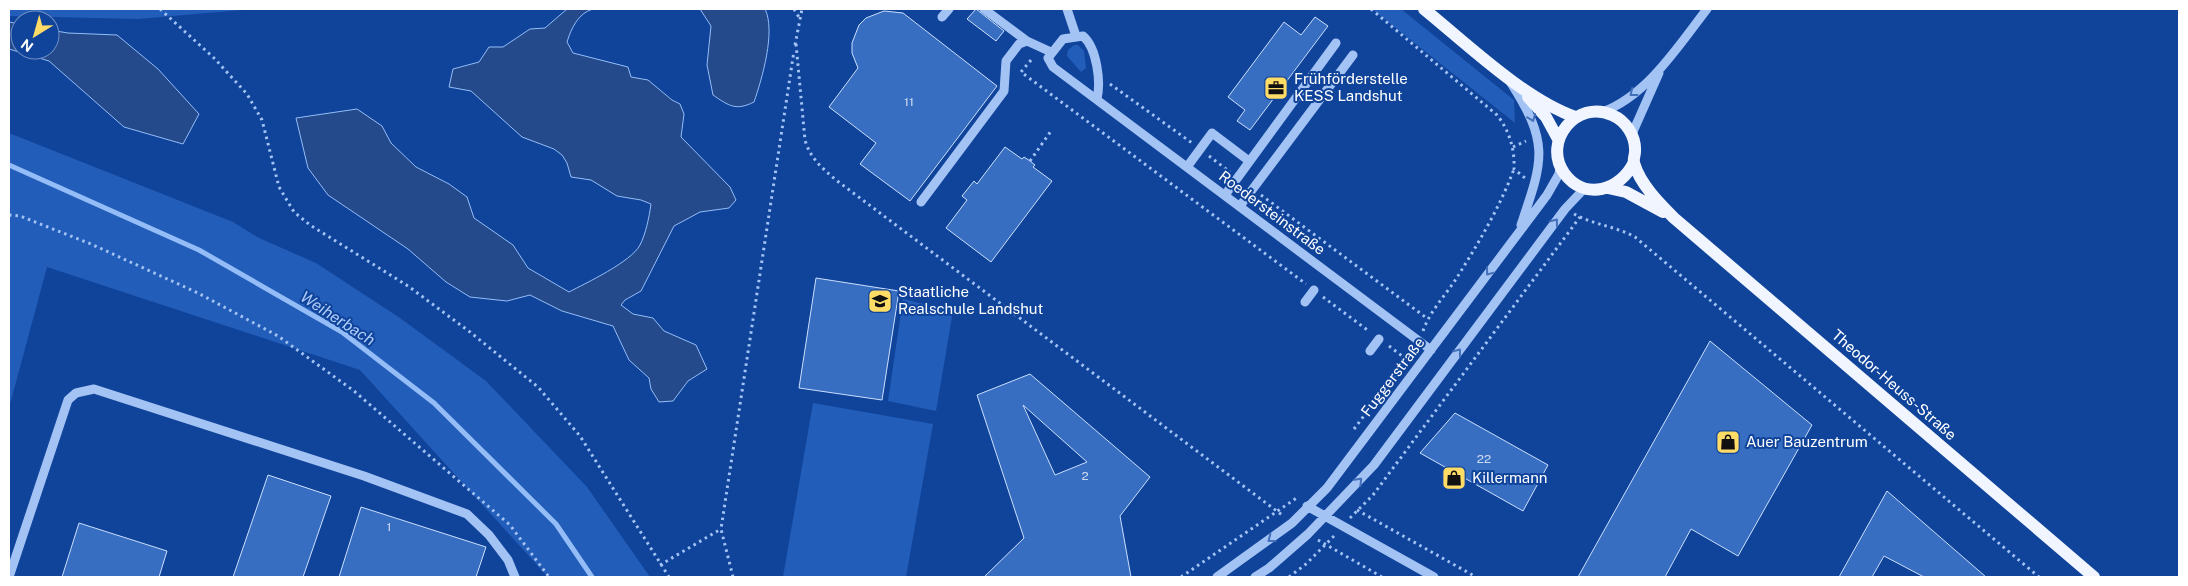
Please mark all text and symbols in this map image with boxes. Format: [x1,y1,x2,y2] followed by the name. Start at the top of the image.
[10,10,60,60] north arrow
[18,36,36,55] text: N
[1294,70,1408,104] place label: Frühförderstelle KESS Landshut
[1263,75,1289,101] office icon: Frühförderstelle KESS Landshut
[1630,87,1639,96] one-way arrow
[904,95,914,109] house number: 11
[1526,114,1536,122] one-way arrow
[1216,167,1329,258] street label: Roedersteinstraße
[1550,219,1558,228] one-way arrow
[1486,266,1495,276] one-way arrow
[898,283,1043,317] place label: Staatliche Realschule Landshut
[297,287,379,350] water label: Weiherbach
[867,288,893,314] school or university icon: Staatliche Realschule Landshut
[1829,326,1960,443] street label: Theodor-Heuss-Straße
[1357,334,1428,420] street label: Fuggerstraße
[1453,349,1461,358] one-way arrow
[1715,429,1741,455] shop icon: Auer Bauzentrum
[1746,433,1868,450] place label: Auer Bauzentrum
[1477,452,1491,466] house number: 22
[1441,465,1467,491] shop icon: Killermann
[1081,469,1089,483] house number: 2
[1472,469,1547,486] place label: Killermann
[1353,477,1362,486] one-way arrow
[387,520,391,534] house number: 1
[1268,533,1277,541] one-way arrow

